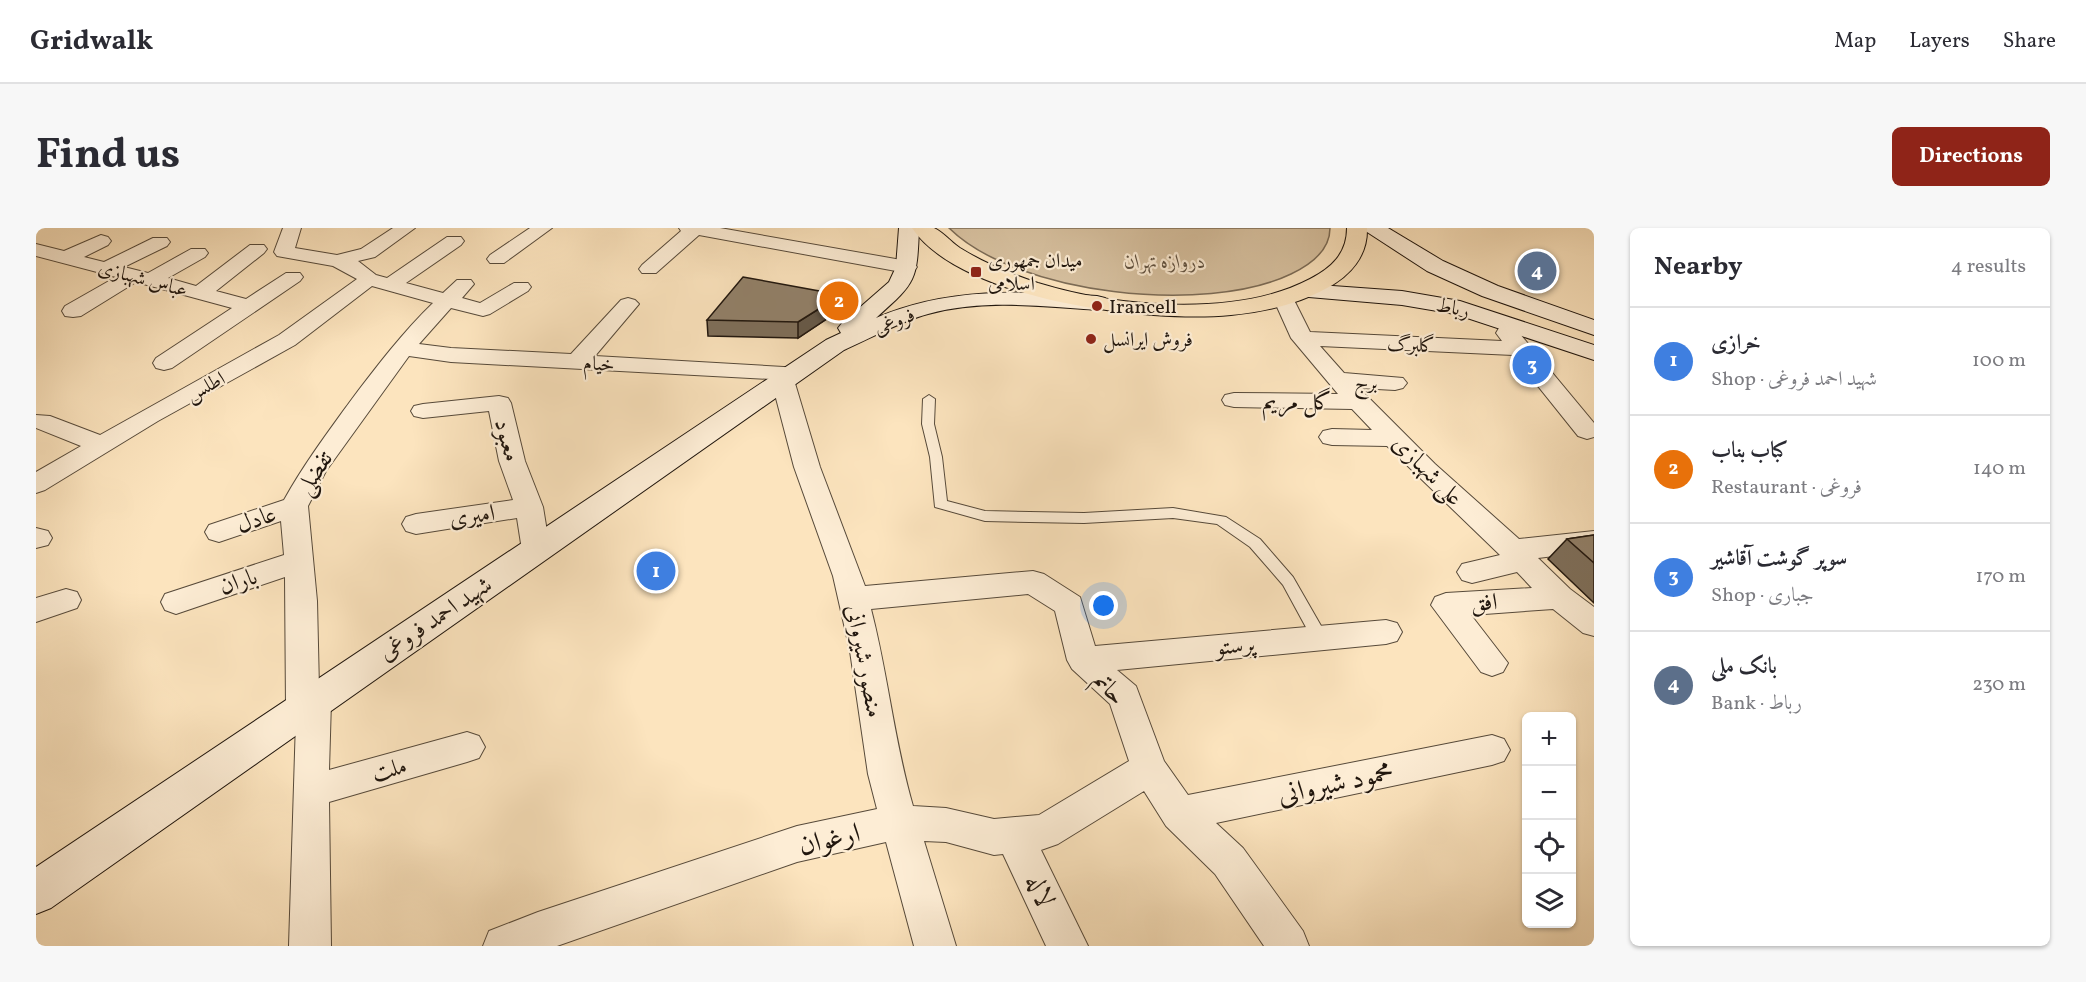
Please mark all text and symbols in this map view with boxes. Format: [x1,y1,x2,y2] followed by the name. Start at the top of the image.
[30,22,153,61] text: Gridwalk
[1834,27,1876,56] text: Map
[1909,27,1970,56] text: Layers
[2003,27,2056,56] text: Share
[36,127,180,186] text: Find us
[1892,127,2050,186] button: Directions
[988,248,1082,299] place label: میدان جمهوری اسلامی
[1518,248,1556,294] pin: 4
[1124,249,1206,277] park label: دروازه تهران
[1654,249,1743,285] text: Nearby
[1951,253,2026,281] text: 4 results
[95,255,190,305] street label: عباس شهبازی
[969,265,983,279] marker: میدان جمهوری اسلامی
[820,278,858,324] pin: 2
[1433,292,1472,326] street label: رباط
[1109,294,1177,322] place label: Irancell
[1090,299,1104,313] marker: Irancell
[870,302,920,344] street label: فروغی
[1103,327,1193,355] place label: فروش ایرانسل
[1711,328,1761,359] text: خرازی
[1386,331,1435,361] street label: گلبرگ
[1084,332,1098,346] marker: فروش ایرانسل
[1512,342,1552,388] pin: 3
[1669,347,1678,375] text: 1
[1972,347,2026,375] text: 100 m
[582,350,615,382] street label: خیام
[181,366,231,410] street label: اطلس
[1711,366,1877,394] text: Shop · شهید احمد فروغی
[1354,369,1378,401] street label: برج
[1262,385,1332,423] street label: گل مریم
[484,415,528,466] street label: معبود
[1383,428,1470,515] street label: علی شهبازی
[1711,436,1788,467] text: کباب بناب
[289,445,343,503] street label: تفضلی
[1668,455,1679,483] text: 2
[1973,455,2026,483] text: 140 m
[1711,474,1862,502] text: Restaurant · فروغی
[447,497,497,537] street label: امیری
[232,498,281,543] street label: عادل
[1711,544,1847,575] text: سوپر گوشت آقاشیر
[636,548,676,594] pin: 1
[215,561,262,605] street label: باران
[1668,563,1679,591] text: 3
[1976,563,2026,591] text: 170 m
[372,569,500,670] street label: شهید احمد فروغی
[1711,582,1814,610] text: Shop · جباری
[1470,586,1499,622] street label: افق
[1089,591,1118,620] your location
[835,602,891,721] street label: منصور شیروانی
[1212,628,1259,666] street label: پرستو
[1711,652,1777,683] text: بانک ملی
[1083,665,1133,715] street label: حاتم
[1667,671,1680,699] text: 4
[1972,671,2026,699] text: 230 m
[1711,690,1802,718] text: Bank · رباط
[1522,712,1576,928] map controls
[1522,712,1576,766] button: +
[368,750,411,792] street label: ملت
[1274,753,1397,816] street label: محمود شیروانی
[1522,766,1576,820] button: −
[795,814,864,866] street label: ارغوان
[1522,820,1576,874] button: locate
[1014,868,1064,915] street label: لاله
[1522,874,1576,928] button: layers

